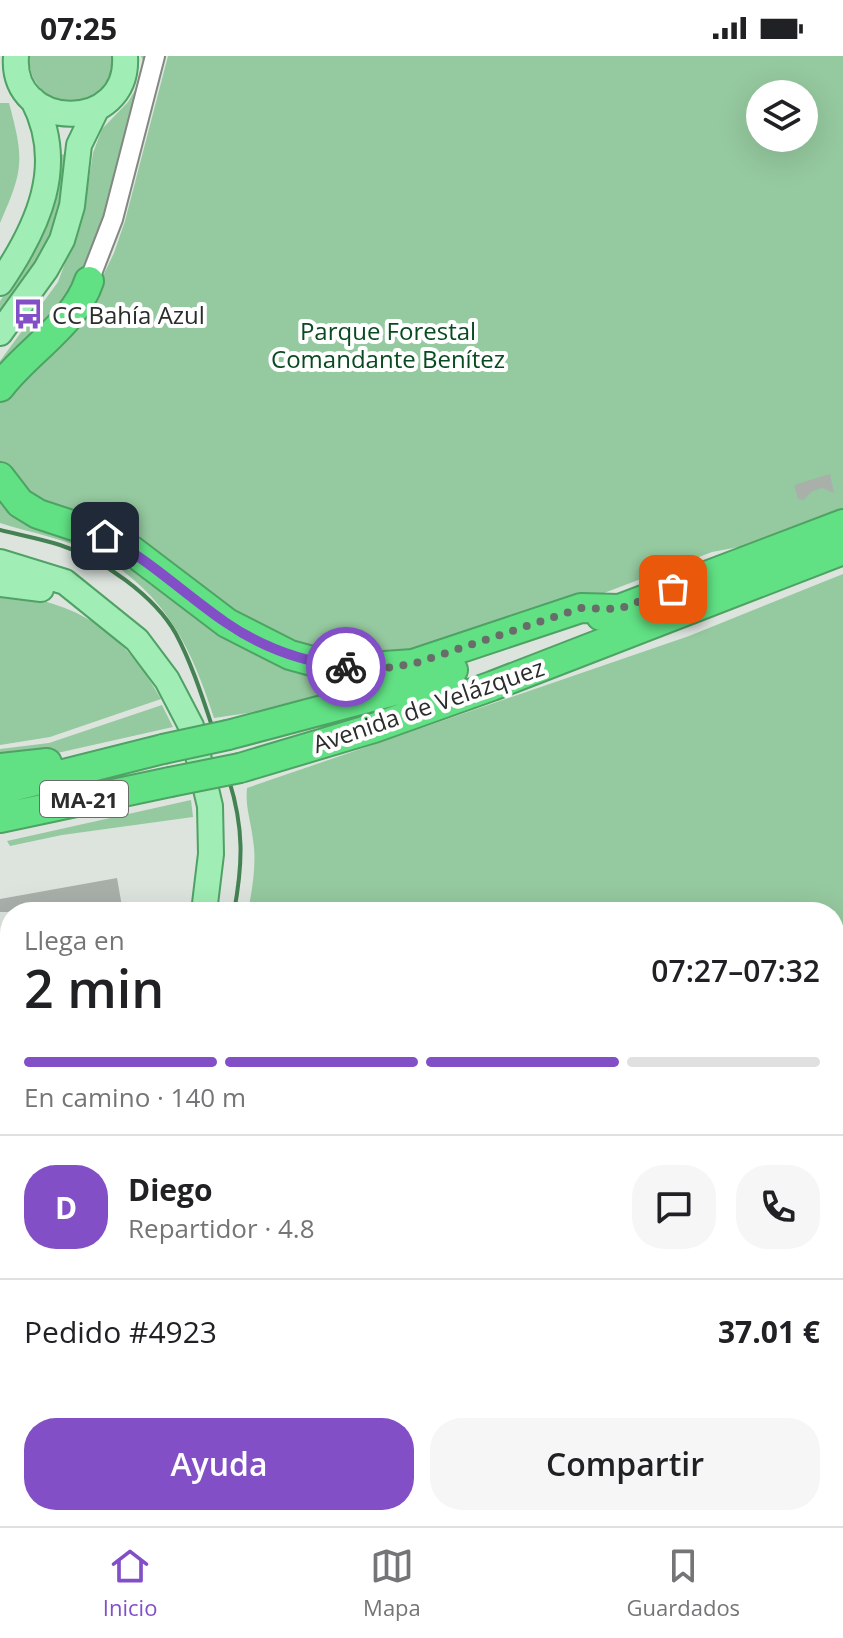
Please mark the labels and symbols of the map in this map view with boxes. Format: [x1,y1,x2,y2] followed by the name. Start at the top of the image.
[11,297,45,331] bus stop icon: CC Bahía Azul
[52,298,205,331] place label: CC Bahía Azul
[271,314,505,375] park label: Parque Forestal Comandante Benítez
[71,502,139,570] pin
[639,555,707,623] pin
[306,627,386,707] courier
[308,650,548,760] street label: Avenida de Velázquez
[40,781,128,817] road number: MA-21

